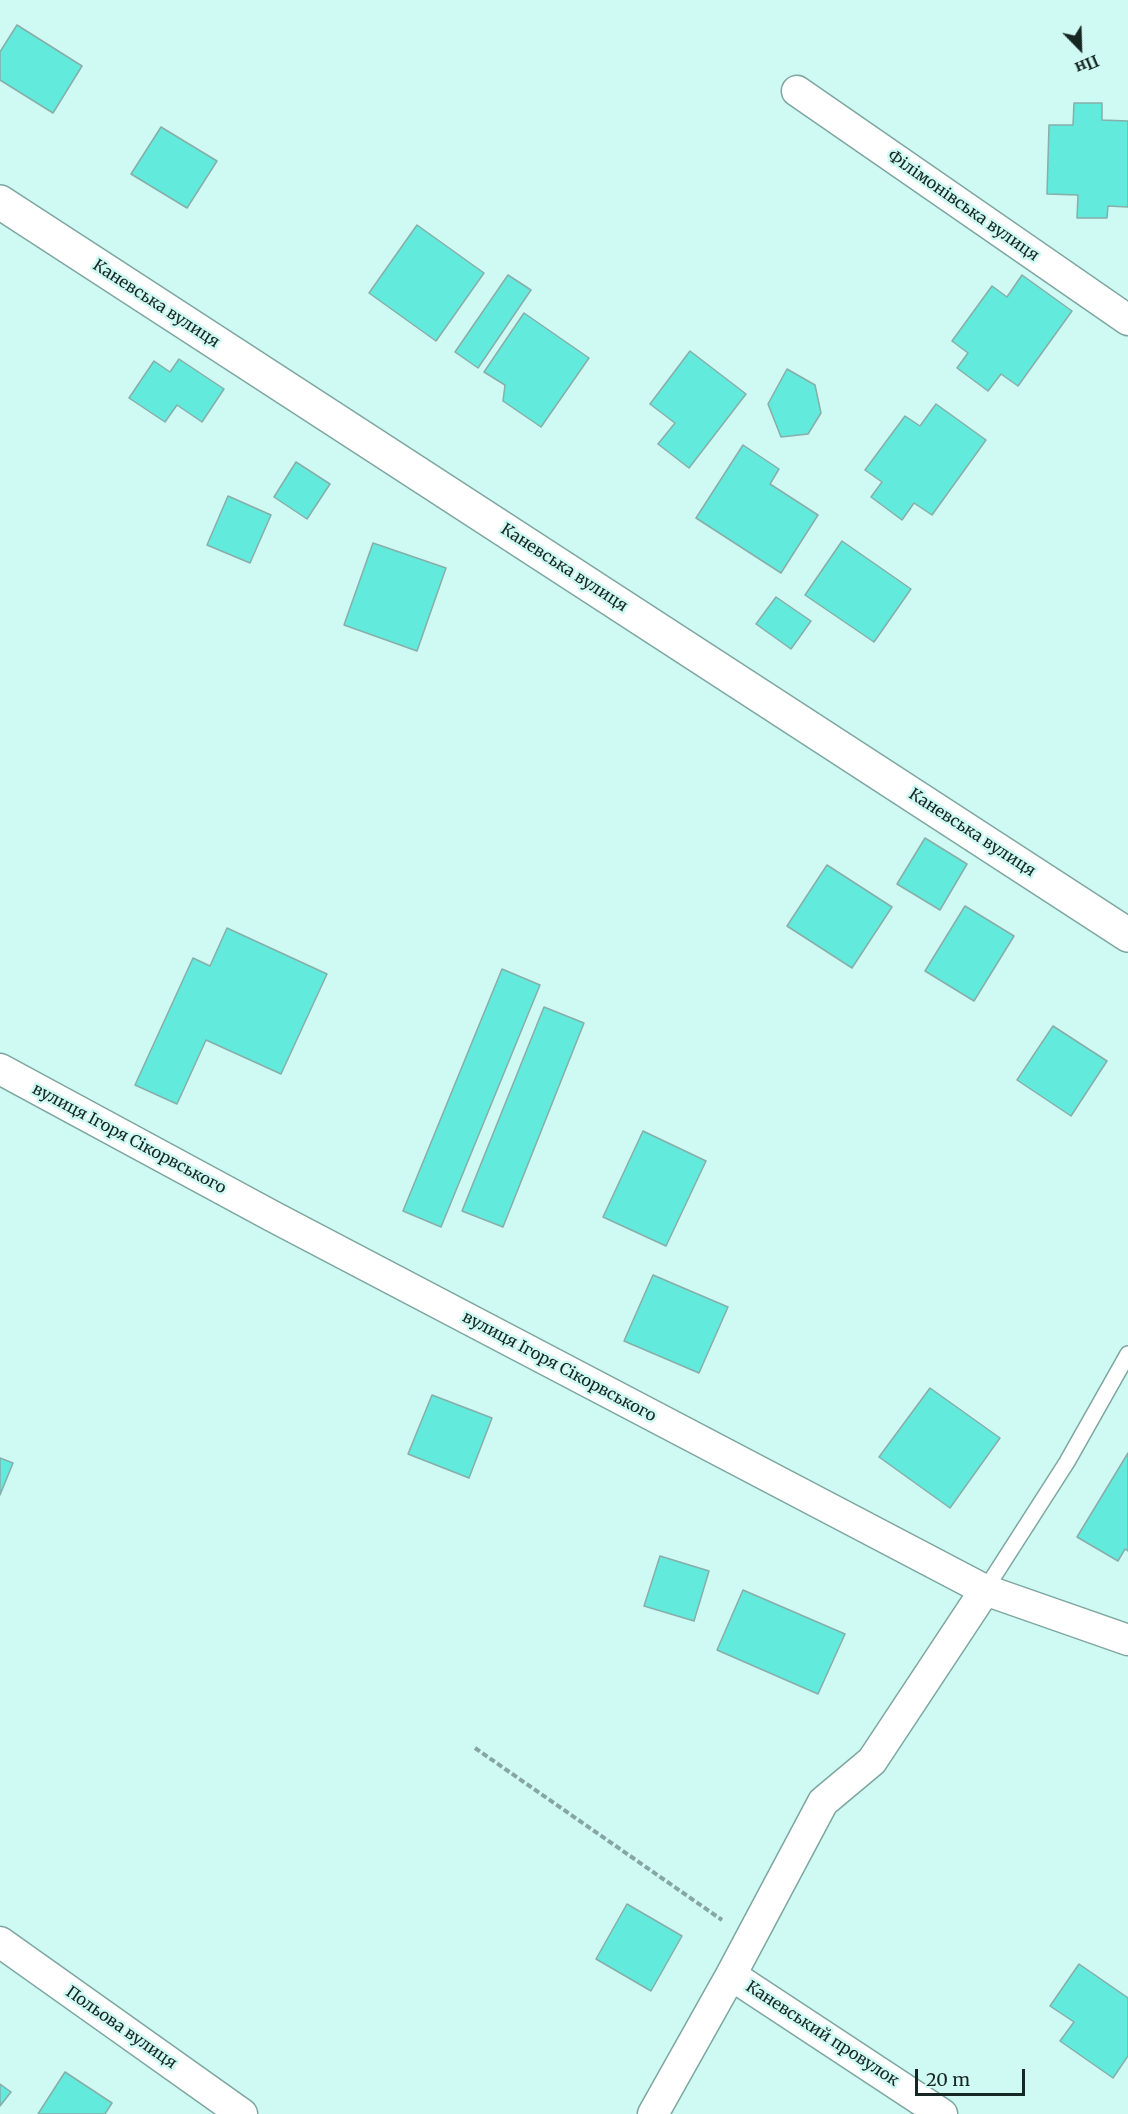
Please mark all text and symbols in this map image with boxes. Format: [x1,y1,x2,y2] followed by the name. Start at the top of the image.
[1050,18,1110,78] north arrow
[1072,51,1102,78] text: Пн
[884,146,1042,266] street label: Філімонівська вулиця
[89,256,223,352] street label: Каневська вулиця
[497,520,631,616] street label: Каневська вулиця
[905,785,1039,881] street label: Каневська вулиця
[29,1080,229,1198] street label: вулиця Ігоря Сікорвського
[459,1308,659,1426] street label: вулиця Ігоря Сікорвського
[742,1977,902,2091] street label: Каневський провулок
[62,1983,180,2073] street label: Польова вулиця
[918,2057,1028,2095] scale bar
[926,2068,970,2091] text: 20 m

